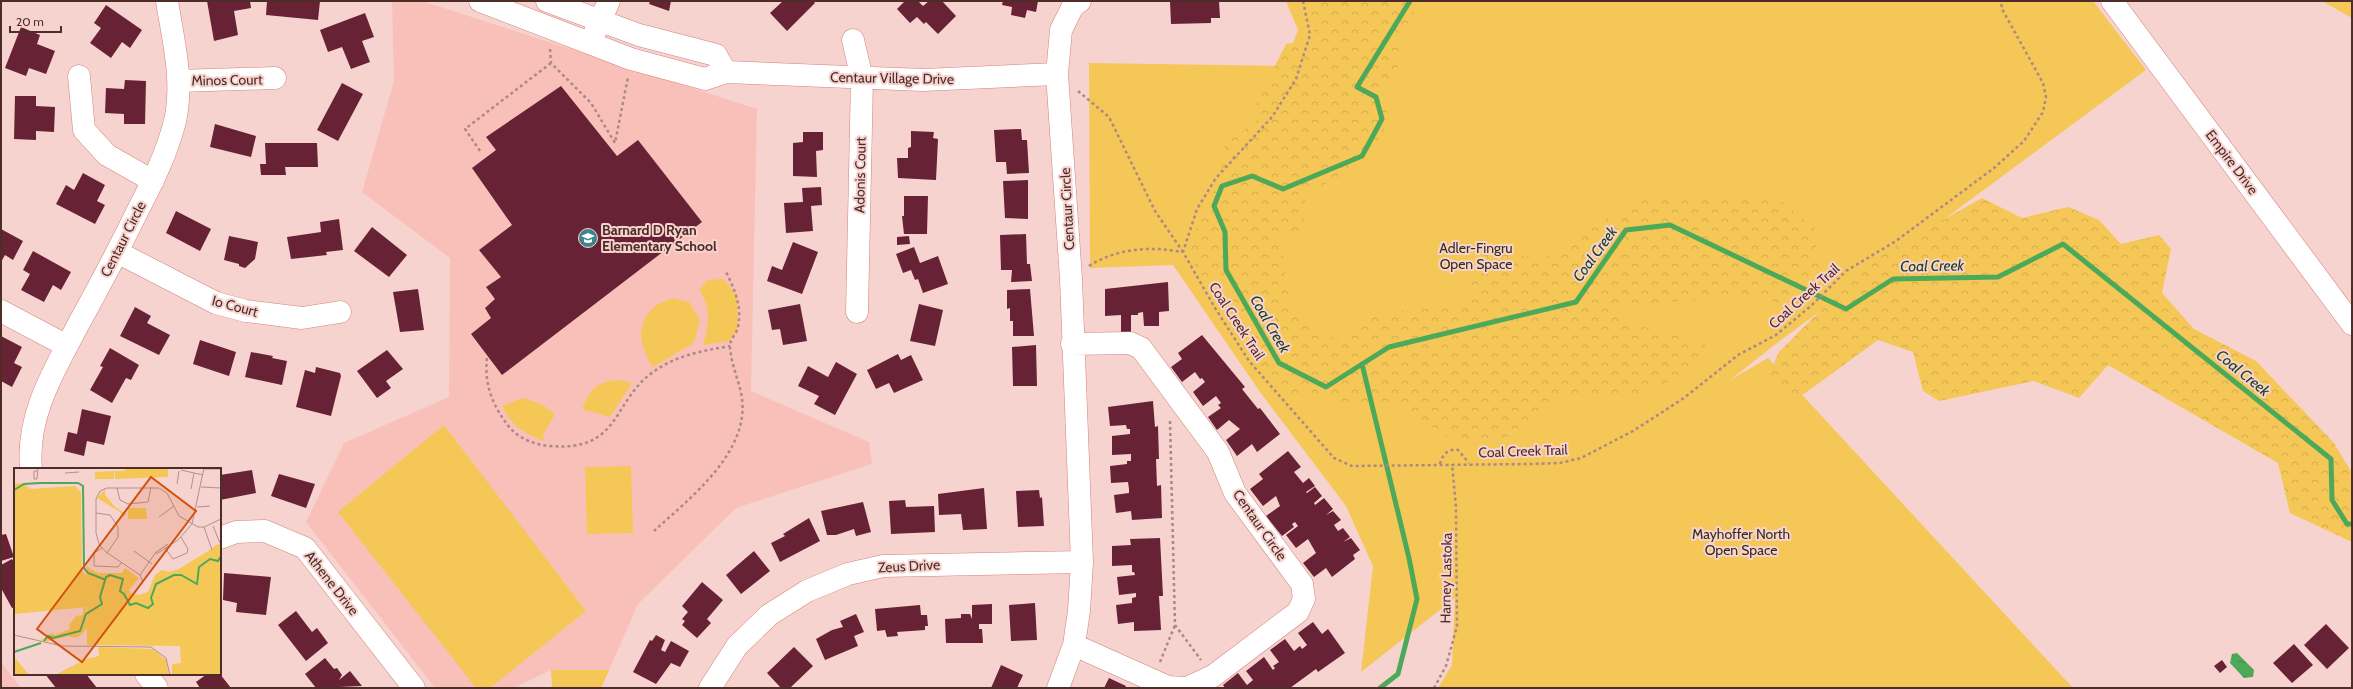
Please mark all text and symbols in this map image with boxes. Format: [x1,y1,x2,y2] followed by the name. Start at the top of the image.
[10,8,61,34] scale bar
[16,14,44,29] text: 20 m
[830,68,954,88] street label: Centaur Village Drive
[191,70,263,90] street label: Minos Court
[2202,126,2262,198] street label: Empire Drive
[850,136,870,213] street label: Adonis Court
[1056,167,1078,251] street label: Centaur Circle
[96,198,150,280] street label: Centaur Circle
[602,221,717,255] place label: Barnard D Ryan Elementary School
[1569,222,1621,285] water label: Coal Creek
[577,227,599,249] school or university icon: Barnard D Ryan Elementary School
[1439,239,1513,273] park label: Adler-Fingru Open Space
[1900,256,1965,276] water label: Coal Creek
[1765,259,1844,333] street label: Coal Creek Trail
[1205,279,1269,364] street label: Coal Creek Trail
[210,291,260,321] street label: Io Court
[1246,292,1294,357] water label: Coal Creek
[2213,346,2274,400] water label: Coal Creek
[1478,440,1569,462] street label: Coal Creek Trail
[14,468,221,675] inset map
[1229,486,1291,564] street label: Centaur Circle
[1692,525,1790,559] park label: Mayhoffer North Open Space
[1436,532,1456,624] street label: Harney Lastoka
[301,547,363,619] street label: Athene Drive
[878,555,940,577] street label: Zeus Drive

